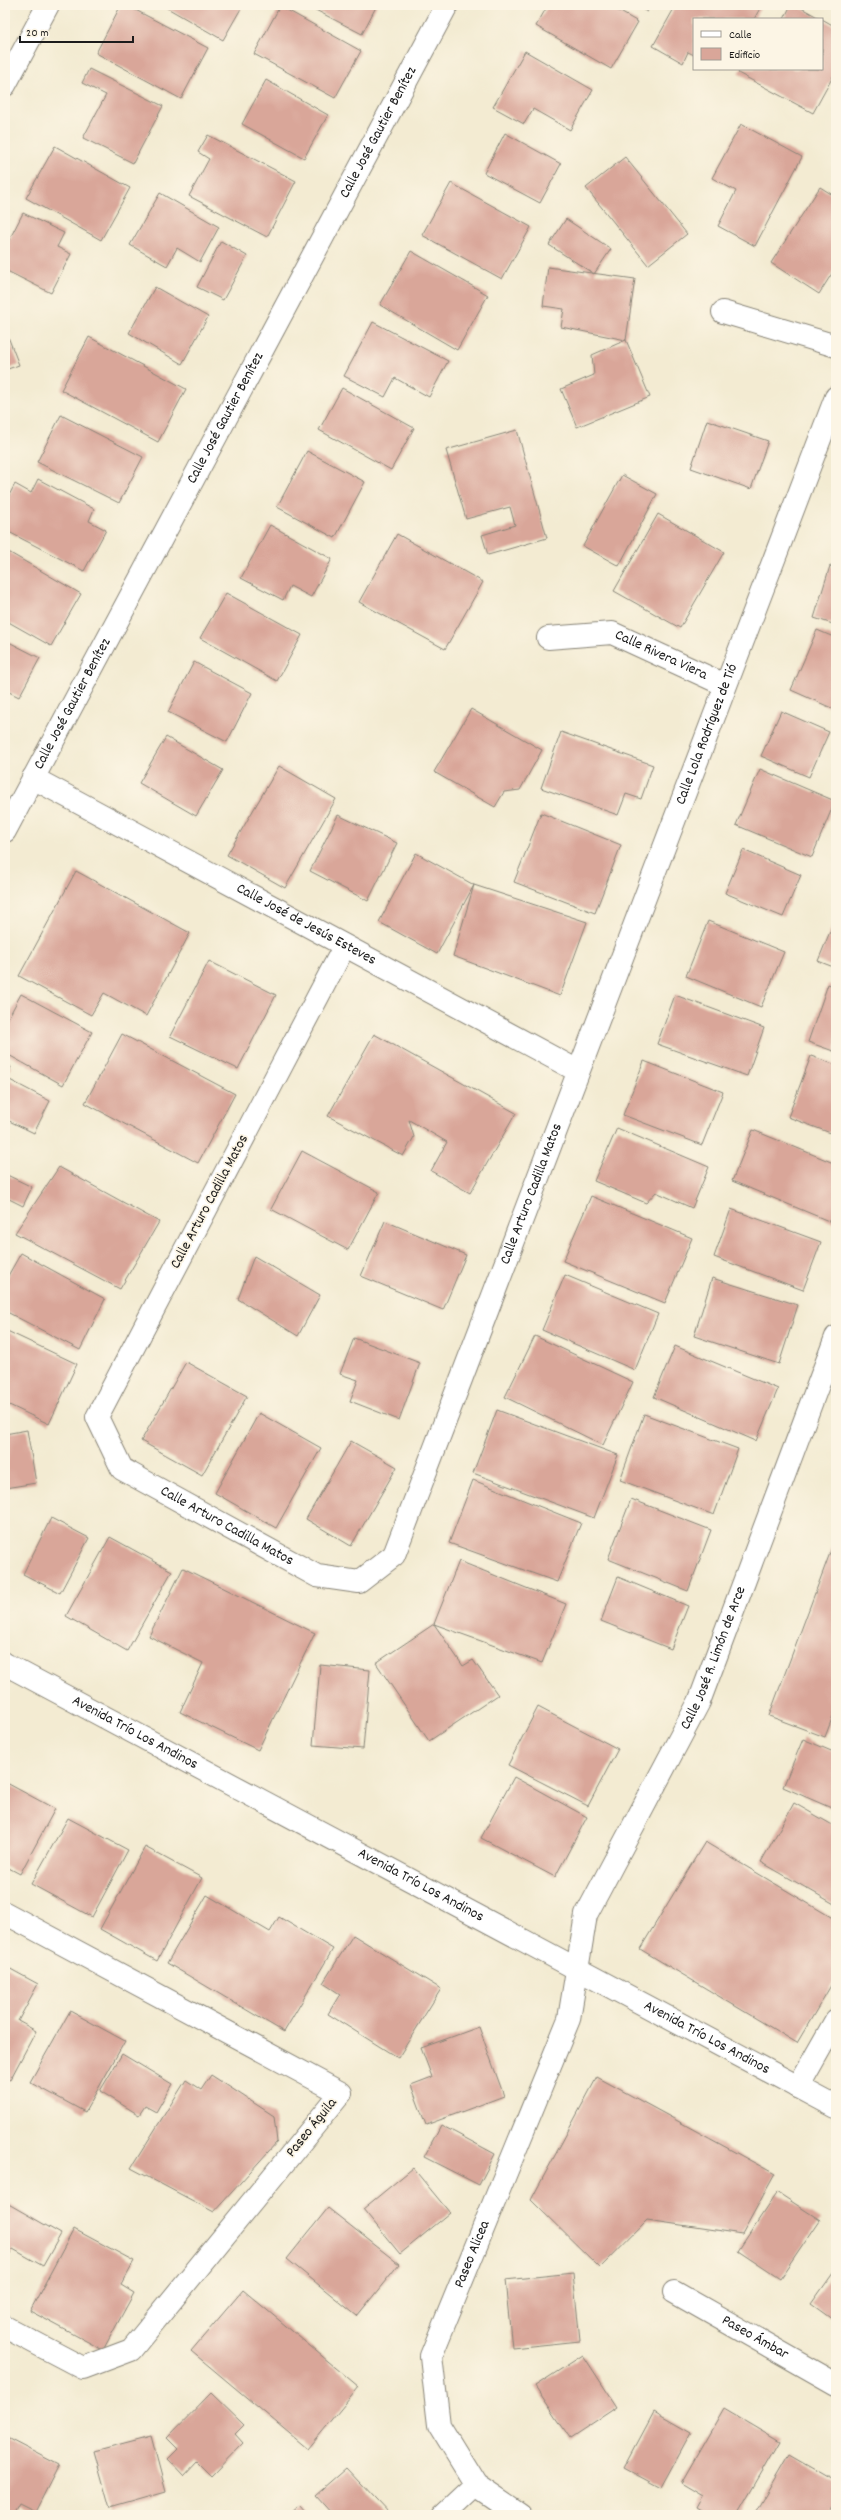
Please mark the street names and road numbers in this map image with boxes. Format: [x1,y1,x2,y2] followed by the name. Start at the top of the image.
[334,63,423,202] street label: Calle José Gautier Benítez
[182,348,270,488] street label: Calle José Gautier Benítez
[611,625,712,687] street label: Calle Rivera Viera
[29,634,117,774] street label: Calle José Gautier Benítez
[670,660,744,808] street label: Calle Lola Rodríguez de Tió
[232,878,380,971] street label: Calle José de Jesús Esteves
[495,1120,569,1268] street label: Calle Arturo Cadilla Matos
[165,1131,255,1273] street label: Calle Arturo Cadilla Matos
[156,1481,297,1572] street label: Calle Arturo Cadilla Matos
[675,1583,753,1734] street label: Calle José R. Limón de Arce
[68,1690,202,1776] street label: Avenida Trío Los Andinos
[354,1843,488,1928] street label: Avenida Trío Los Andinos
[639,1995,774,2081] street label: Avenida Trío Los Andinos
[281,2093,343,2163] street label: Paseo Águila
[449,2216,497,2291] street label: Paseo Alicea
[717,2310,793,2366] street label: Paseo Ámbar

